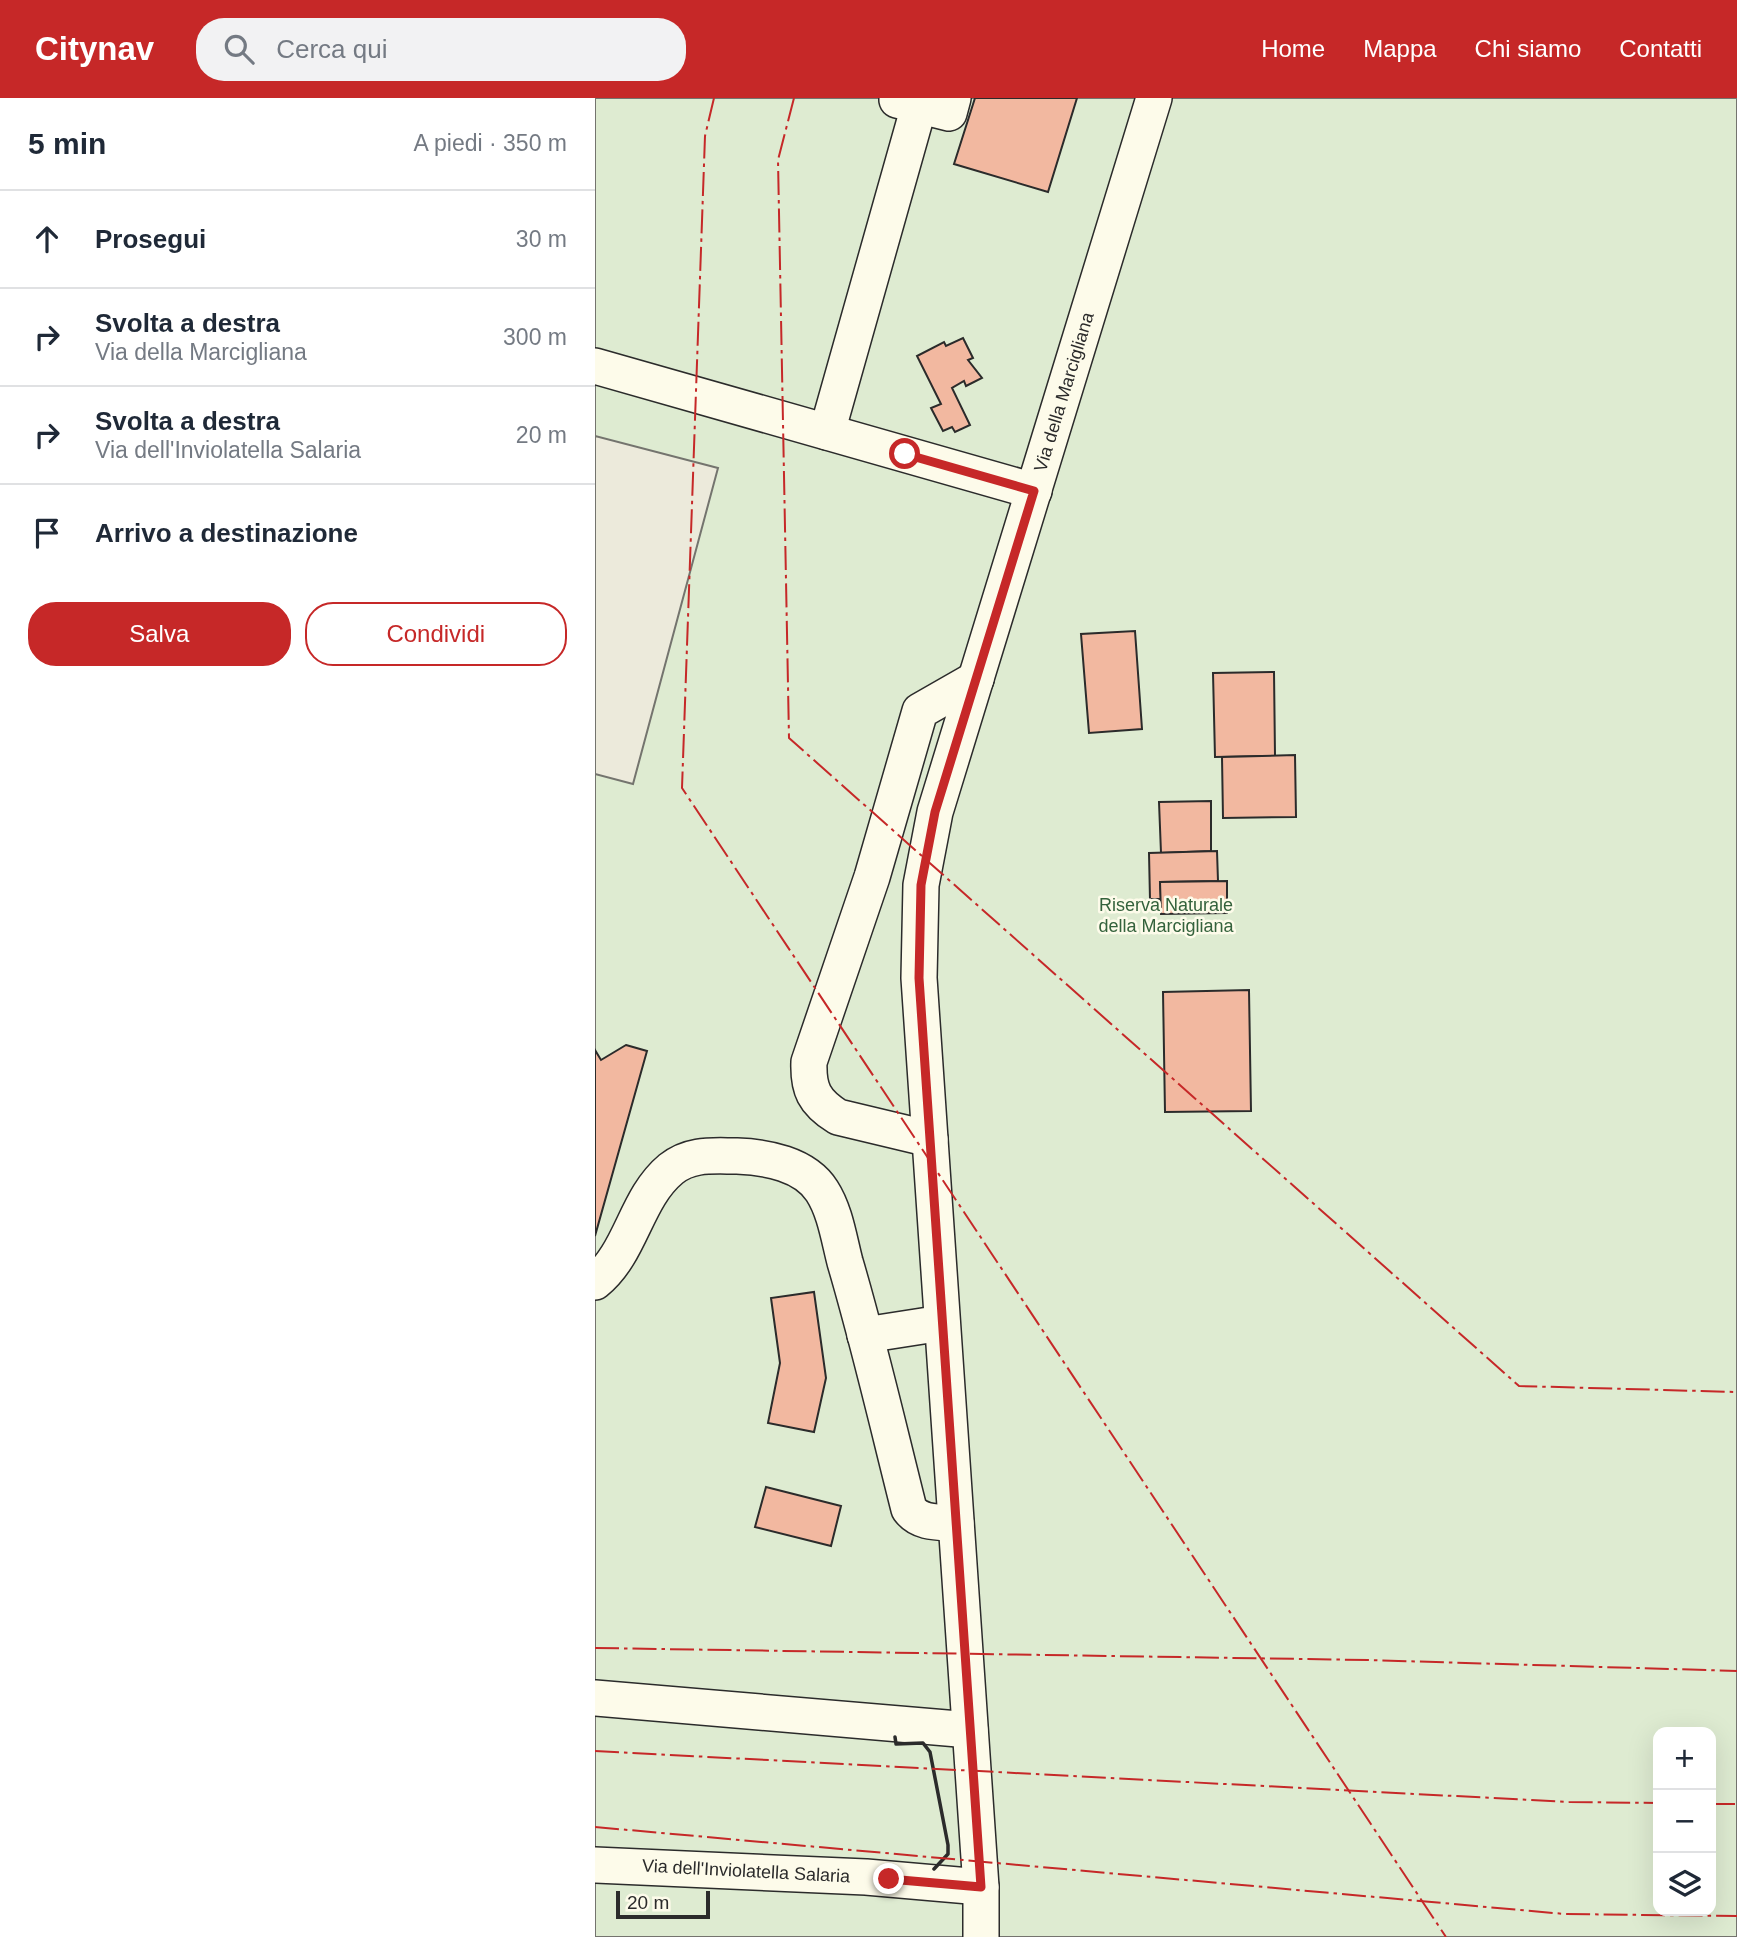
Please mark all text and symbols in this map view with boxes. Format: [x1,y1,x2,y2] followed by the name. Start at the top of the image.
[196,18,686,81] search box
[35,30,154,67] text: Citynav
[220,30,258,68] icon: search
[276,34,388,64] text: Cerca qui
[1261,35,1325,62] text: Home
[1363,35,1437,62] text: Mappa
[1475,35,1581,62] text: Chi siamo
[1619,35,1702,62] text: Contatti
[28,127,106,160] text: 5 min
[414,130,567,156] text: A piedi · 350 m
[28,220,66,258] icon: ahead
[95,224,206,254] text: Prosegui
[516,226,567,252] text: 30 m
[95,308,280,338] text: Svolta a destra
[1030,309,1098,474] street label: Via della Marcigliana
[28,318,66,356] icon: right
[503,324,567,350] text: 300 m
[95,339,307,365] text: Via della Marcigliana
[95,406,280,436] text: Svolta a destra
[28,416,66,454] icon: right
[516,422,567,448] text: 20 m
[95,437,361,463] text: Via dell'Inviolatella Salaria
[889,438,920,469] route start
[28,514,66,552] icon: arrive
[95,518,358,548] text: Arrivo a destinazione
[28,602,291,666] button: Salva
[305,602,567,666] button: Condividi
[1098,895,1235,936] park label: Riserva Naturale della Marcigliana
[1653,1727,1716,1916] map controls
[1653,1727,1716,1790] button: +
[1653,1790,1716,1853] button: −
[1653,1853,1716,1916] button: layers
[642,1856,851,1886] street label: Via dell'Inviolatella Salaria
[873,1863,904,1894] route end
[616,1888,711,1920] scale bar
[627,1892,669,1913] text: 20 m

